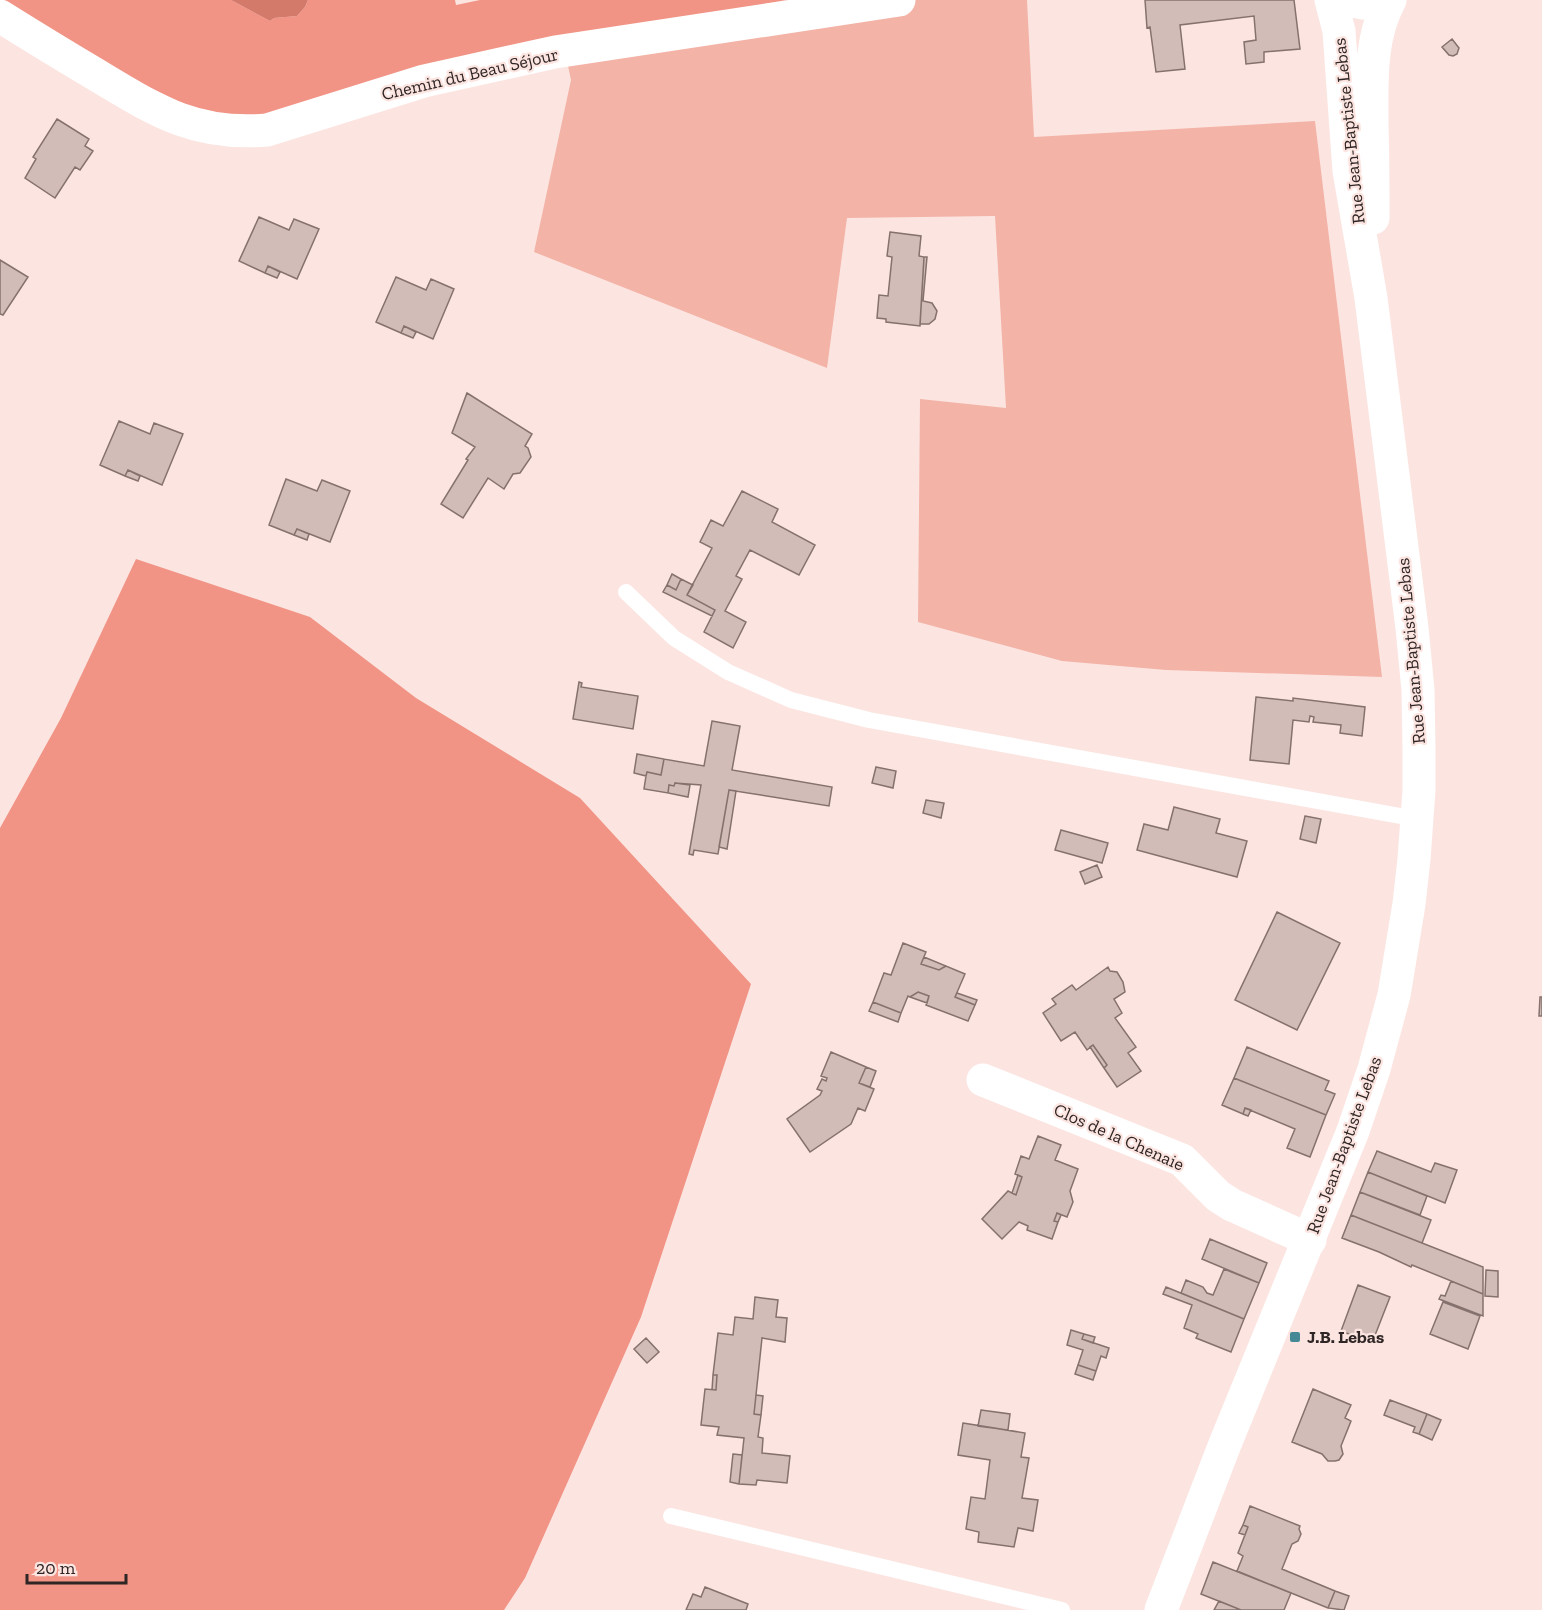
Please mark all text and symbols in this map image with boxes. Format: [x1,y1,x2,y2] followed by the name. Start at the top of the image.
[1328,37,1370,225] street label: Rue Jean-Baptiste Lebas
[379,43,561,105] street label: Chemin du Beau Séjour
[1392,557,1430,745] street label: Rue Jean-Baptiste Lebas
[1302,1053,1386,1237] street label: Rue Jean-Baptiste Lebas
[1050,1098,1188,1176] street label: Clos de la Chenaie
[1307,1326,1384,1348] place label: J.B. Lebas
[1288,1330,1302,1344] marker: J.B. Lebas
[27,1547,126,1585] scale bar
[36,1557,76,1579] text: 20 m

